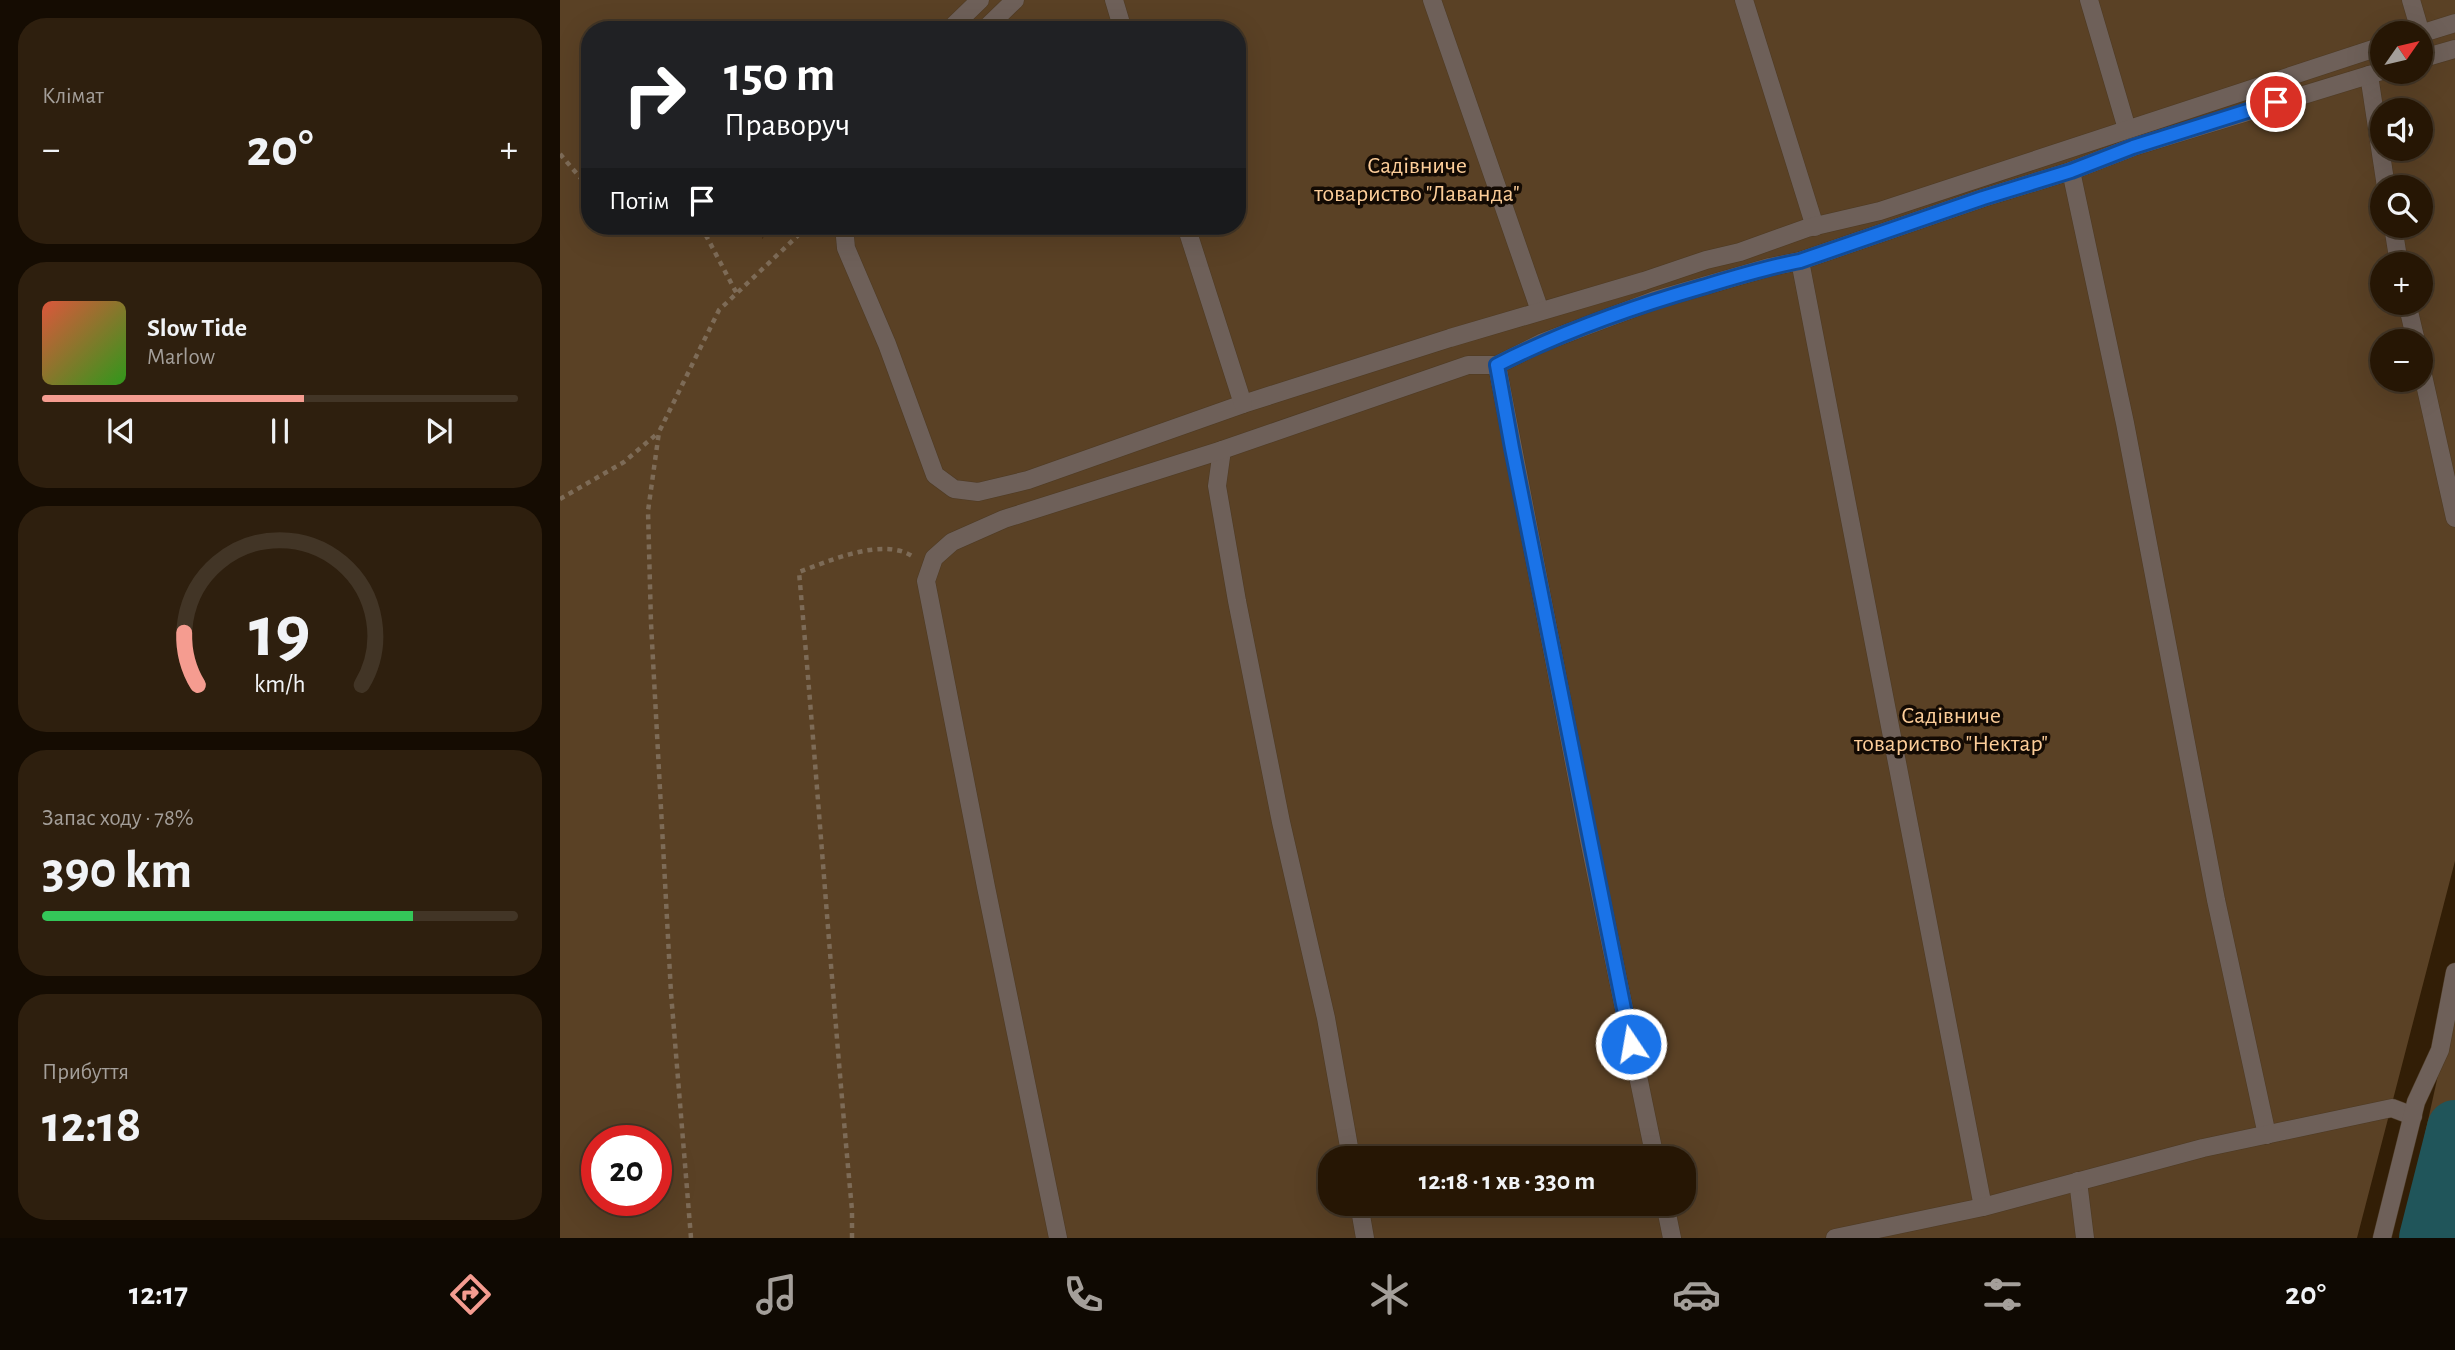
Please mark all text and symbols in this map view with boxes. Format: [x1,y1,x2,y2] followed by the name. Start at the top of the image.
[2370,21,2432,84] north arrow
[2370,21,2433,392] map controls
[609,49,700,140] icon: right
[724,51,835,100] text: 150 m
[2246,72,2306,132] pin
[2257,83,2295,121] icon: arrive
[42,85,104,108] text: Клімат
[2370,98,2433,161] button: sound
[724,109,850,141] text: Праворуч
[247,123,313,175] text: 20°
[42,131,60,169] text: −
[500,131,518,169] text: +
[1313,154,1520,206] park label: Садівниче товариство "Лаванда"
[2370,175,2433,238] button: search
[683,182,721,220] icon: arrive
[609,188,669,214] text: Потім
[2370,252,2433,315] button: +
[147,315,247,341] text: Slow Tide
[2370,329,2433,392] button: −
[147,346,215,369] text: Marlow
[102,412,140,450] icon: previous
[261,412,299,450] icon: pause
[420,412,458,450] icon: next
[249,597,311,670] text: 19
[254,672,306,697] text: km/h
[1853,704,2048,756] park label: Садівниче товариство "Нектар"
[42,807,194,830] text: Запас ходу · 78%
[42,845,192,897] text: 390 km
[1594,1007,1668,1081] position arrow
[42,1061,129,1084] text: Прибуття
[42,1099,141,1151] text: 12:18
[581,1125,672,1216] speed limit sign: 20
[1419,1168,1595,1194] text: 12:18 · 1 хв · 330 m
[446,1270,495,1319] icon: directions
[752,1270,801,1319] icon: music
[1059,1270,1108,1319] icon: phone
[1365,1270,1414,1319] icon: climate
[1672,1270,1721,1319] icon: car
[1978,1270,2027,1319] icon: filters
[129,1278,188,1310] text: 12:17
[2285,1278,2326,1310] text: 20°

